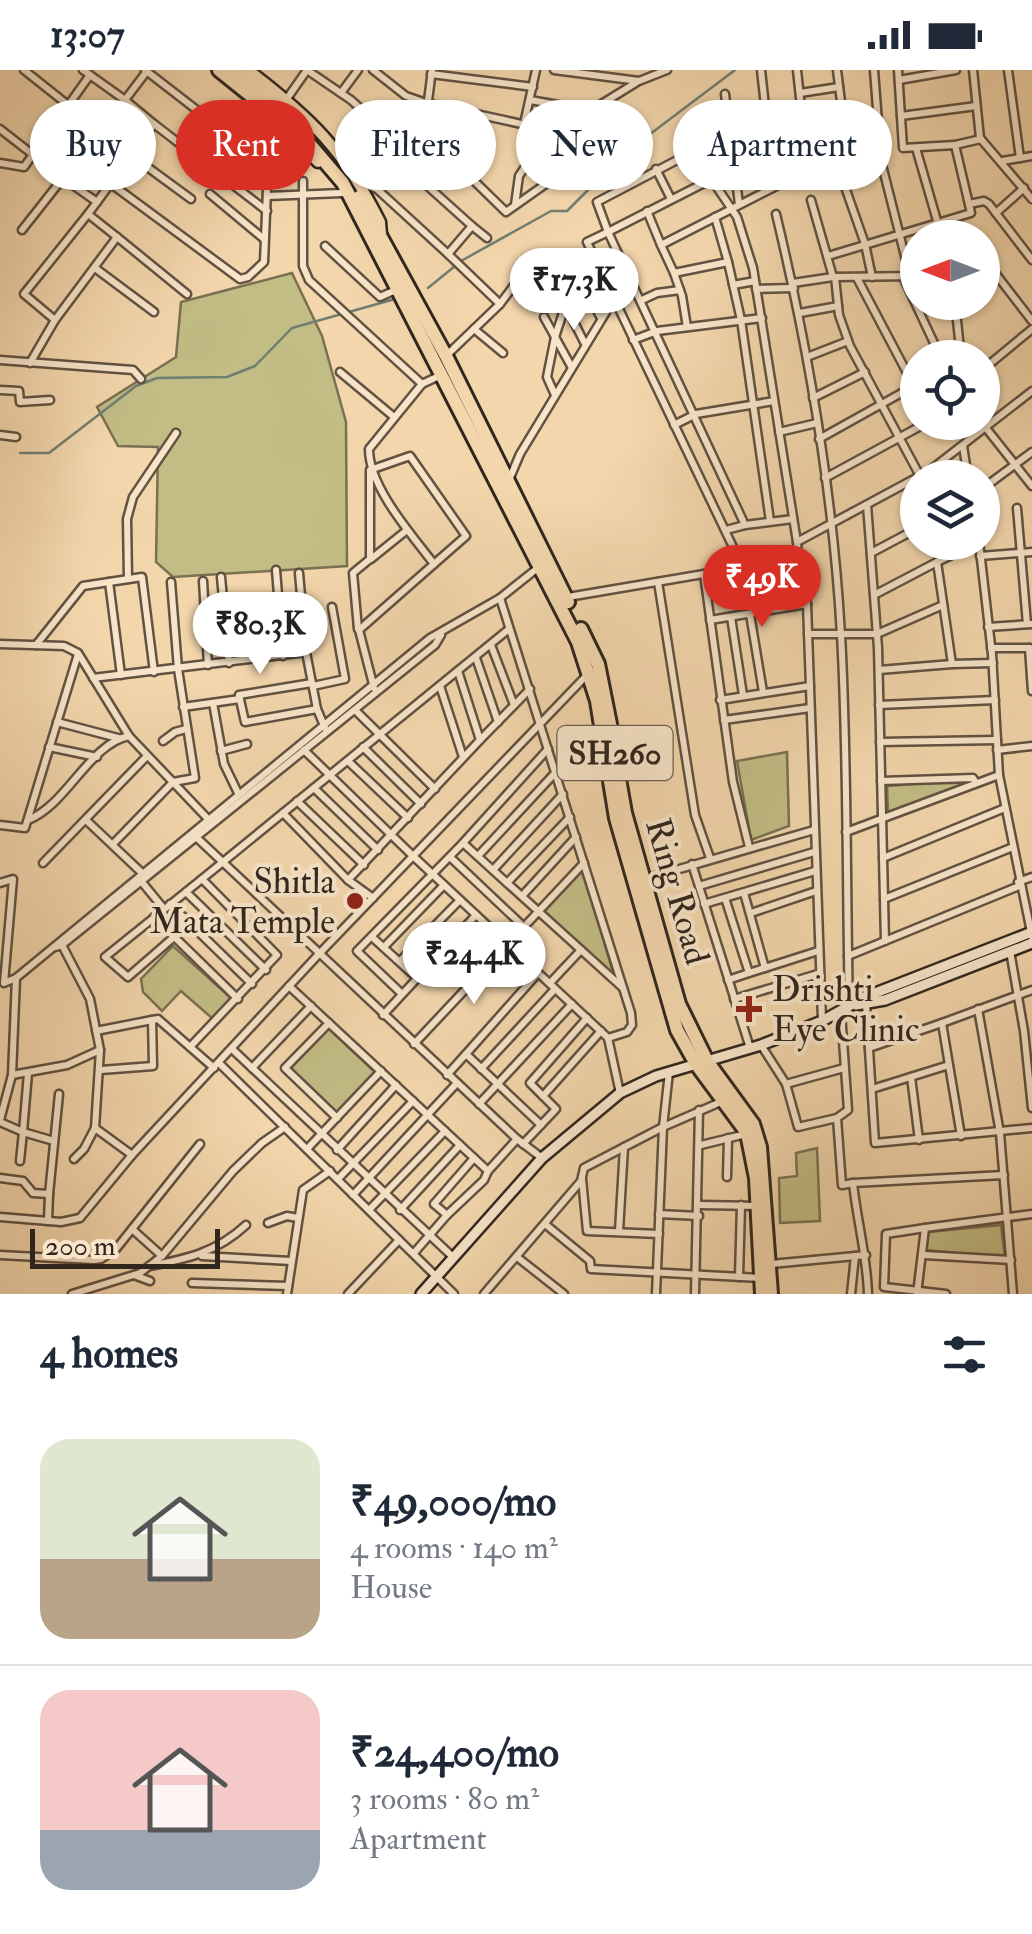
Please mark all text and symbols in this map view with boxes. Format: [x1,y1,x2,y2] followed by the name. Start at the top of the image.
[50,11,124,59] text: 13:07
[30,100,156,190] chip: Buy
[176,100,315,190] chip: Rent
[335,100,496,190] chip: Filters
[516,100,653,190] chip: New
[673,100,892,190] chip: Apartment
[900,220,1000,320] north arrow
[900,220,1000,560] map controls
[493,248,655,333] pin: ₹17.3K
[532,260,616,300] text: ₹17.3K
[900,340,1000,440] button: locate
[900,460,1000,560] button: layers
[703,545,821,630] pin: ₹49K
[725,557,799,597] text: ₹49K
[179,592,341,677] pin: ₹80.3K
[215,604,305,644] text: ₹80.3K
[558,726,672,780] road number: SH260
[635,813,719,970] street label: Ring Road
[150,860,336,944] place label: Shitla Mata Temple
[344,890,366,912] marker: Shitla Mata Temple
[393,922,555,1007] pin: ₹24.4K
[425,934,523,974] text: ₹24.4K
[772,968,919,1052] place label: Drishti Eye Clinic
[736,996,762,1022] marker: Drishti Eye Clinic
[30,1224,220,1268] scale bar
[45,1229,116,1264] text: 200 m
[937,1327,992,1382] icon: filters
[40,1328,178,1380] text: 4 homes
[350,1476,556,1528] text: ₹49,000/mo
[120,1479,240,1599] icon: home
[350,1528,558,1568] text: 4 rooms · 140 m²
[350,1568,432,1608] text: House
[350,1727,559,1779] text: ₹24,400/mo
[120,1730,240,1850] icon: home
[350,1779,539,1819] text: 3 rooms · 80 m²
[350,1819,487,1859] text: Apartment

